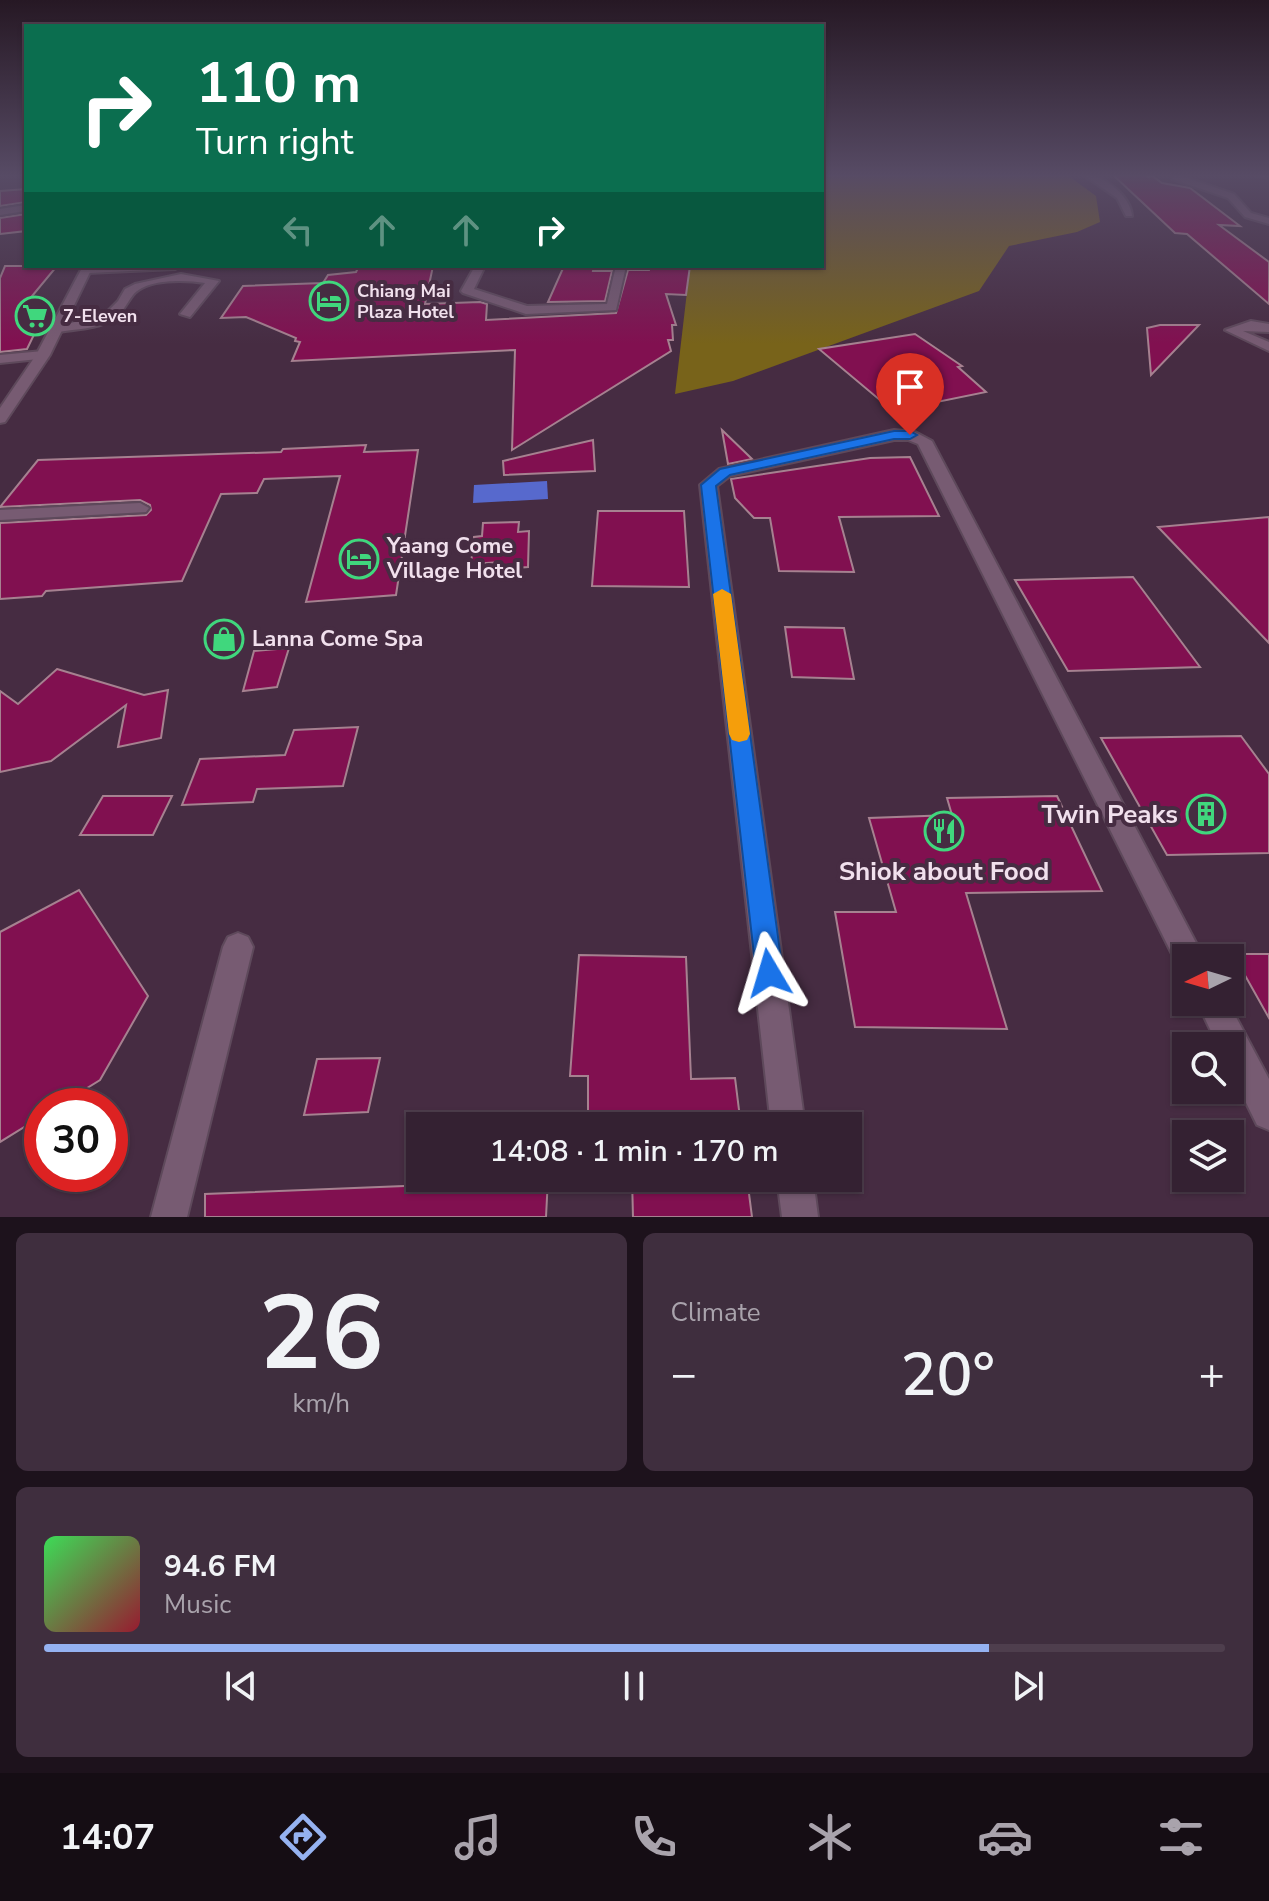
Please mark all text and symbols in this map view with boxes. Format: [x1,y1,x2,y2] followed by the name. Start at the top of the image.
[196,45,361,122] text: 110 m
[64,56,168,160] icon: right
[196,118,353,167] text: Turn right
[276,208,320,252] icon: left
[360,208,404,252] icon: ahead
[444,208,488,252] icon: ahead
[528,208,572,252] icon: right
[357,279,454,324] place label: Chiang Mai Plaza Hotel
[308,280,350,322] hotel icon: Chiang Mai Plaza Hotel
[14,295,56,337] supermarket icon: 7-Eleven
[63,304,137,328] place label: 7-Eleven
[876,353,944,435] pin
[888,365,932,409] icon: arrive
[386,531,522,586] place label: Yaang Come Village Hotel
[338,538,380,580] hotel icon: Yaang Come Village Hotel
[203,618,245,660] shop icon: Lanna Come Spa
[252,624,423,654] place label: Lanna Come Spa
[1185,793,1227,835] building icon: Twin Peaks
[1041,797,1178,832] place label: Twin Peaks
[923,810,965,852] restaurant icon: Shiok about Food
[839,854,1049,889] place label: Shiok about Food
[727,931,811,1015] position arrow
[1172,944,1244,1016] north arrow
[1172,944,1244,1192] map controls
[1172,1032,1244,1104] button: search
[24,1088,128,1192] speed limit sign: 30
[1172,1120,1244,1192] button: layers
[489,1131,779,1172] text: 14:08 · 1 min · 170 m
[259,1263,384,1405] text: 26
[671,1295,761,1330] text: Climate
[901,1334,995,1416] text: 20°
[671,1345,697,1405] text: −
[1199,1345,1225,1405] text: +
[293,1386,350,1421] text: km/h
[164,1546,276,1587] text: 94.6 FM
[164,1587,231,1622] text: Music
[219,1664,263,1708] icon: previous
[612,1664,656,1708] icon: pause
[1006,1664,1050,1708] icon: next
[275,1809,331,1865] icon: directions
[450,1809,506,1865] icon: music
[626,1809,682,1865] icon: phone
[802,1809,858,1865] icon: climate
[977,1809,1033,1865] icon: car
[1153,1809,1209,1865] icon: filters
[60,1813,155,1862] text: 14:07

